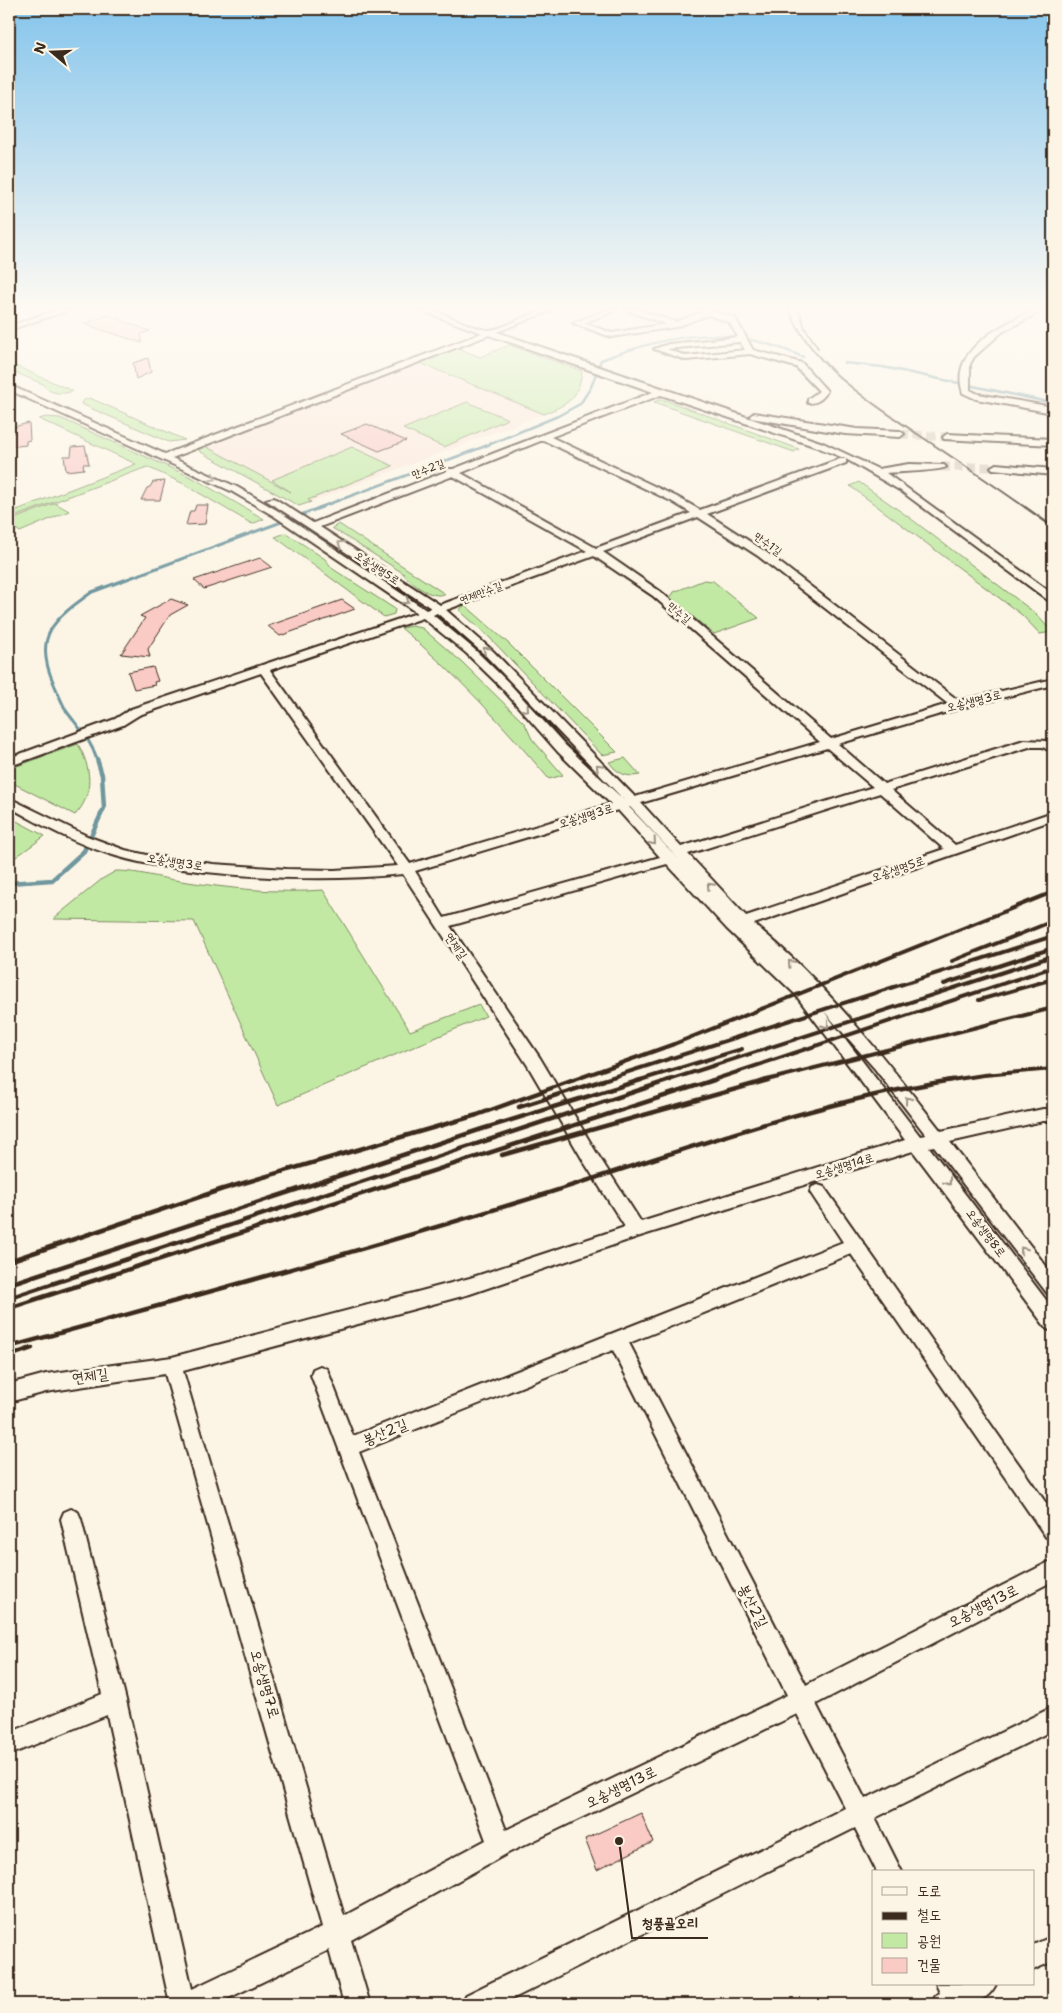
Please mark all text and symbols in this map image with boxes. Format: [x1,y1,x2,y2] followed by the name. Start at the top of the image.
[28,28,78,78] north arrow
[29,40,50,56] text: N
[409,456,447,482] street label: 만수2길
[208,472,217,483] one-way arrow
[751,529,785,559] street label: 만수1길
[337,541,347,550] one-way arrow
[352,548,403,588] street label: 오송생명5로
[458,578,504,608] street label: 연제만수길
[400,595,409,604] one-way arrow
[664,599,694,627] street label: 만수길
[482,647,491,656] one-way arrow
[945,686,1003,716] street label: 오송생명3로
[521,703,530,712] one-way arrow
[596,763,605,772] one-way arrow
[557,800,615,832] street label: 오송생명3로
[647,836,656,845] one-way arrow
[146,850,204,874] street label: 오송생명3로
[869,852,927,886] street label: 오송생명5로
[707,882,716,891] one-way arrow
[441,930,471,963] street label: 연제길
[788,960,797,969] one-way arrow
[820,1019,829,1028] one-way arrow
[905,1096,914,1106] one-way arrow
[812,1149,876,1183] street label: 오송생명14로
[942,1176,950,1185] one-way arrow
[963,1206,1009,1260] street label: 오송생명8로
[1021,1247,1029,1256] one-way arrow
[71,1364,109,1388] street label: 연제길
[360,1414,410,1450] street label: 봉산2길
[944,1580,1022,1632] street label: 오송생명13로
[733,1581,773,1631] street label: 봉산2길
[246,1647,284,1721] street label: 오송생명7로
[582,1761,660,1813] street label: 오송생명13로
[872,1870,1034,1986] legend
[917,1881,941,1901] text: 도로
[917,1905,941,1925] text: 철도
[632,1909,708,1938] callout: 청풍골오리
[642,1914,698,1932] text: 청풍골오리
[917,1931,941,1951] text: 공원
[917,1955,941,1975] text: 건물

